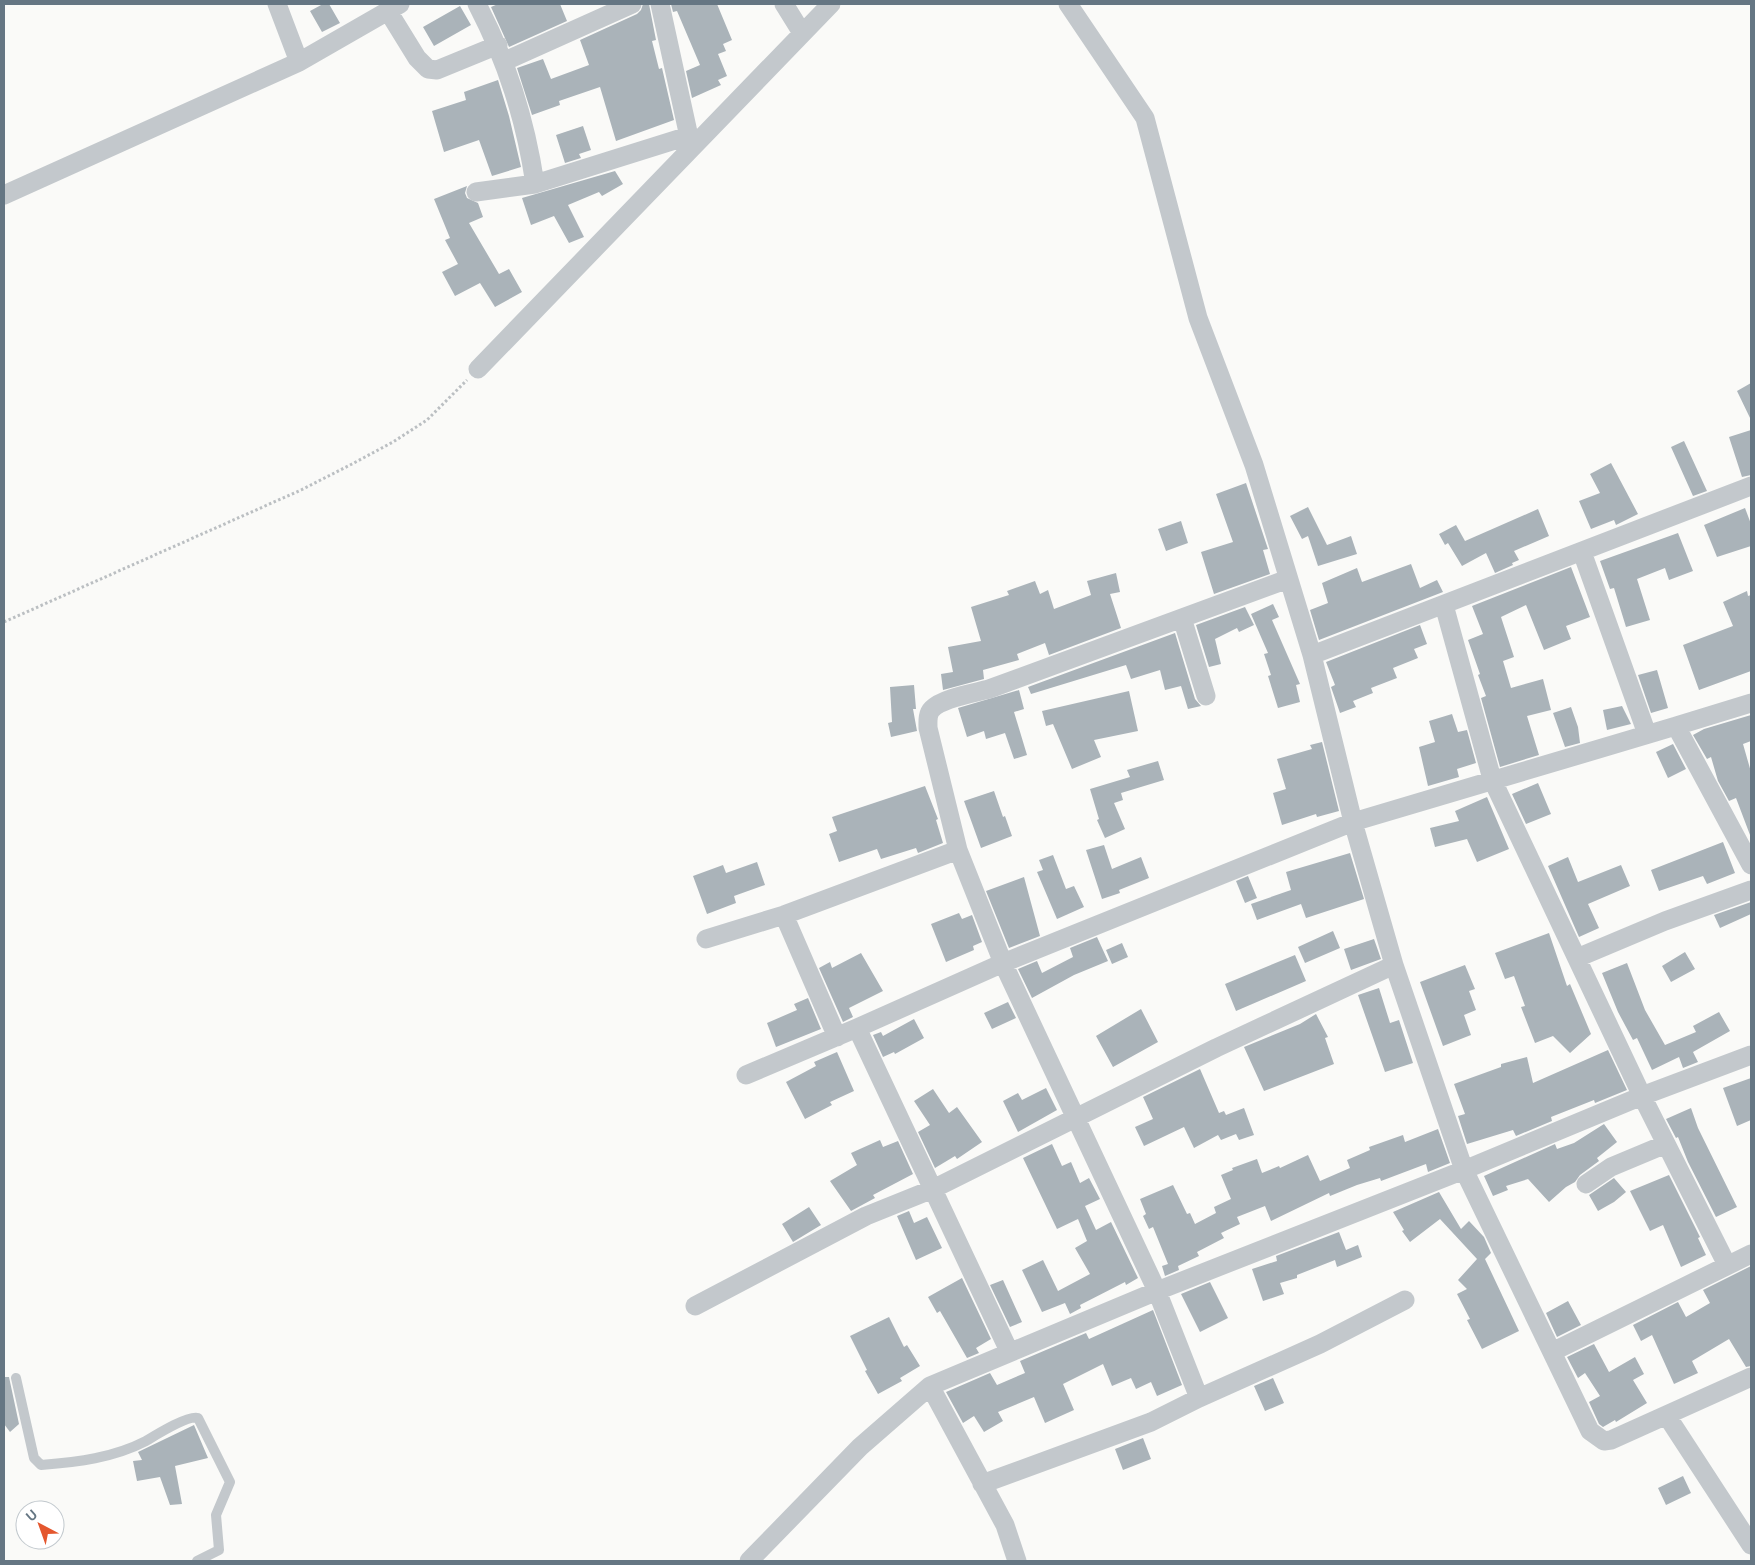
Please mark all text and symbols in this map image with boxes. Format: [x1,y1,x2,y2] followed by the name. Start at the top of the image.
[15,1500,65,1550] north arrow
[23,1506,40,1524] text: U

